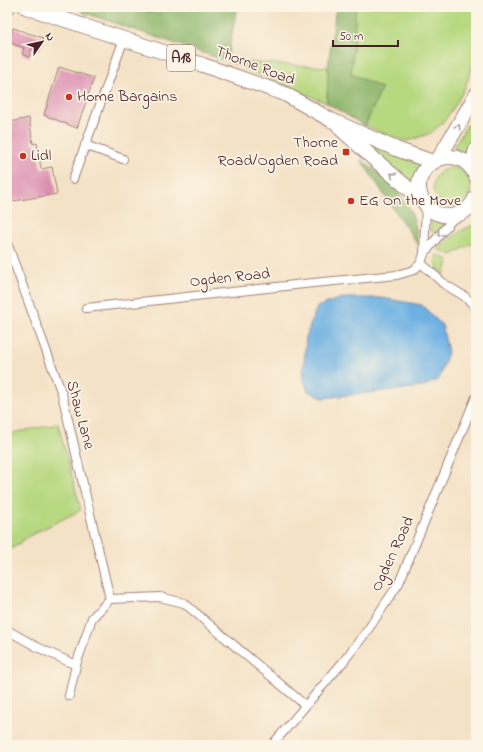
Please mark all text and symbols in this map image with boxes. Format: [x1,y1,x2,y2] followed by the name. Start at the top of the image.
[22,22,62,62] north arrow
[333,22,398,48] scale bar
[339,28,363,46] text: 50 m
[41,29,58,45] text: N
[212,40,298,92] street label: Thorne Road
[167,45,195,71] road number: A18
[77,85,177,109] place label: Home Bargains
[64,92,74,102] marker: Home Bargains
[453,124,460,131] one-way arrow
[218,131,339,173] place label: Thorne Road/Ogden Road
[31,144,52,168] place label: Lidl
[341,147,351,157] marker: Thorne Road/Ogden Road
[18,151,28,161] marker: Lidl
[390,172,397,179] one-way arrow
[359,189,462,213] place label: EG On the Move
[346,196,356,206] marker: EG On the Move
[438,230,445,237] one-way arrow
[189,262,271,294] street label: Ogden Road
[59,378,101,453] street label: Shaw Lane
[365,512,421,596] street label: Ogden Road

